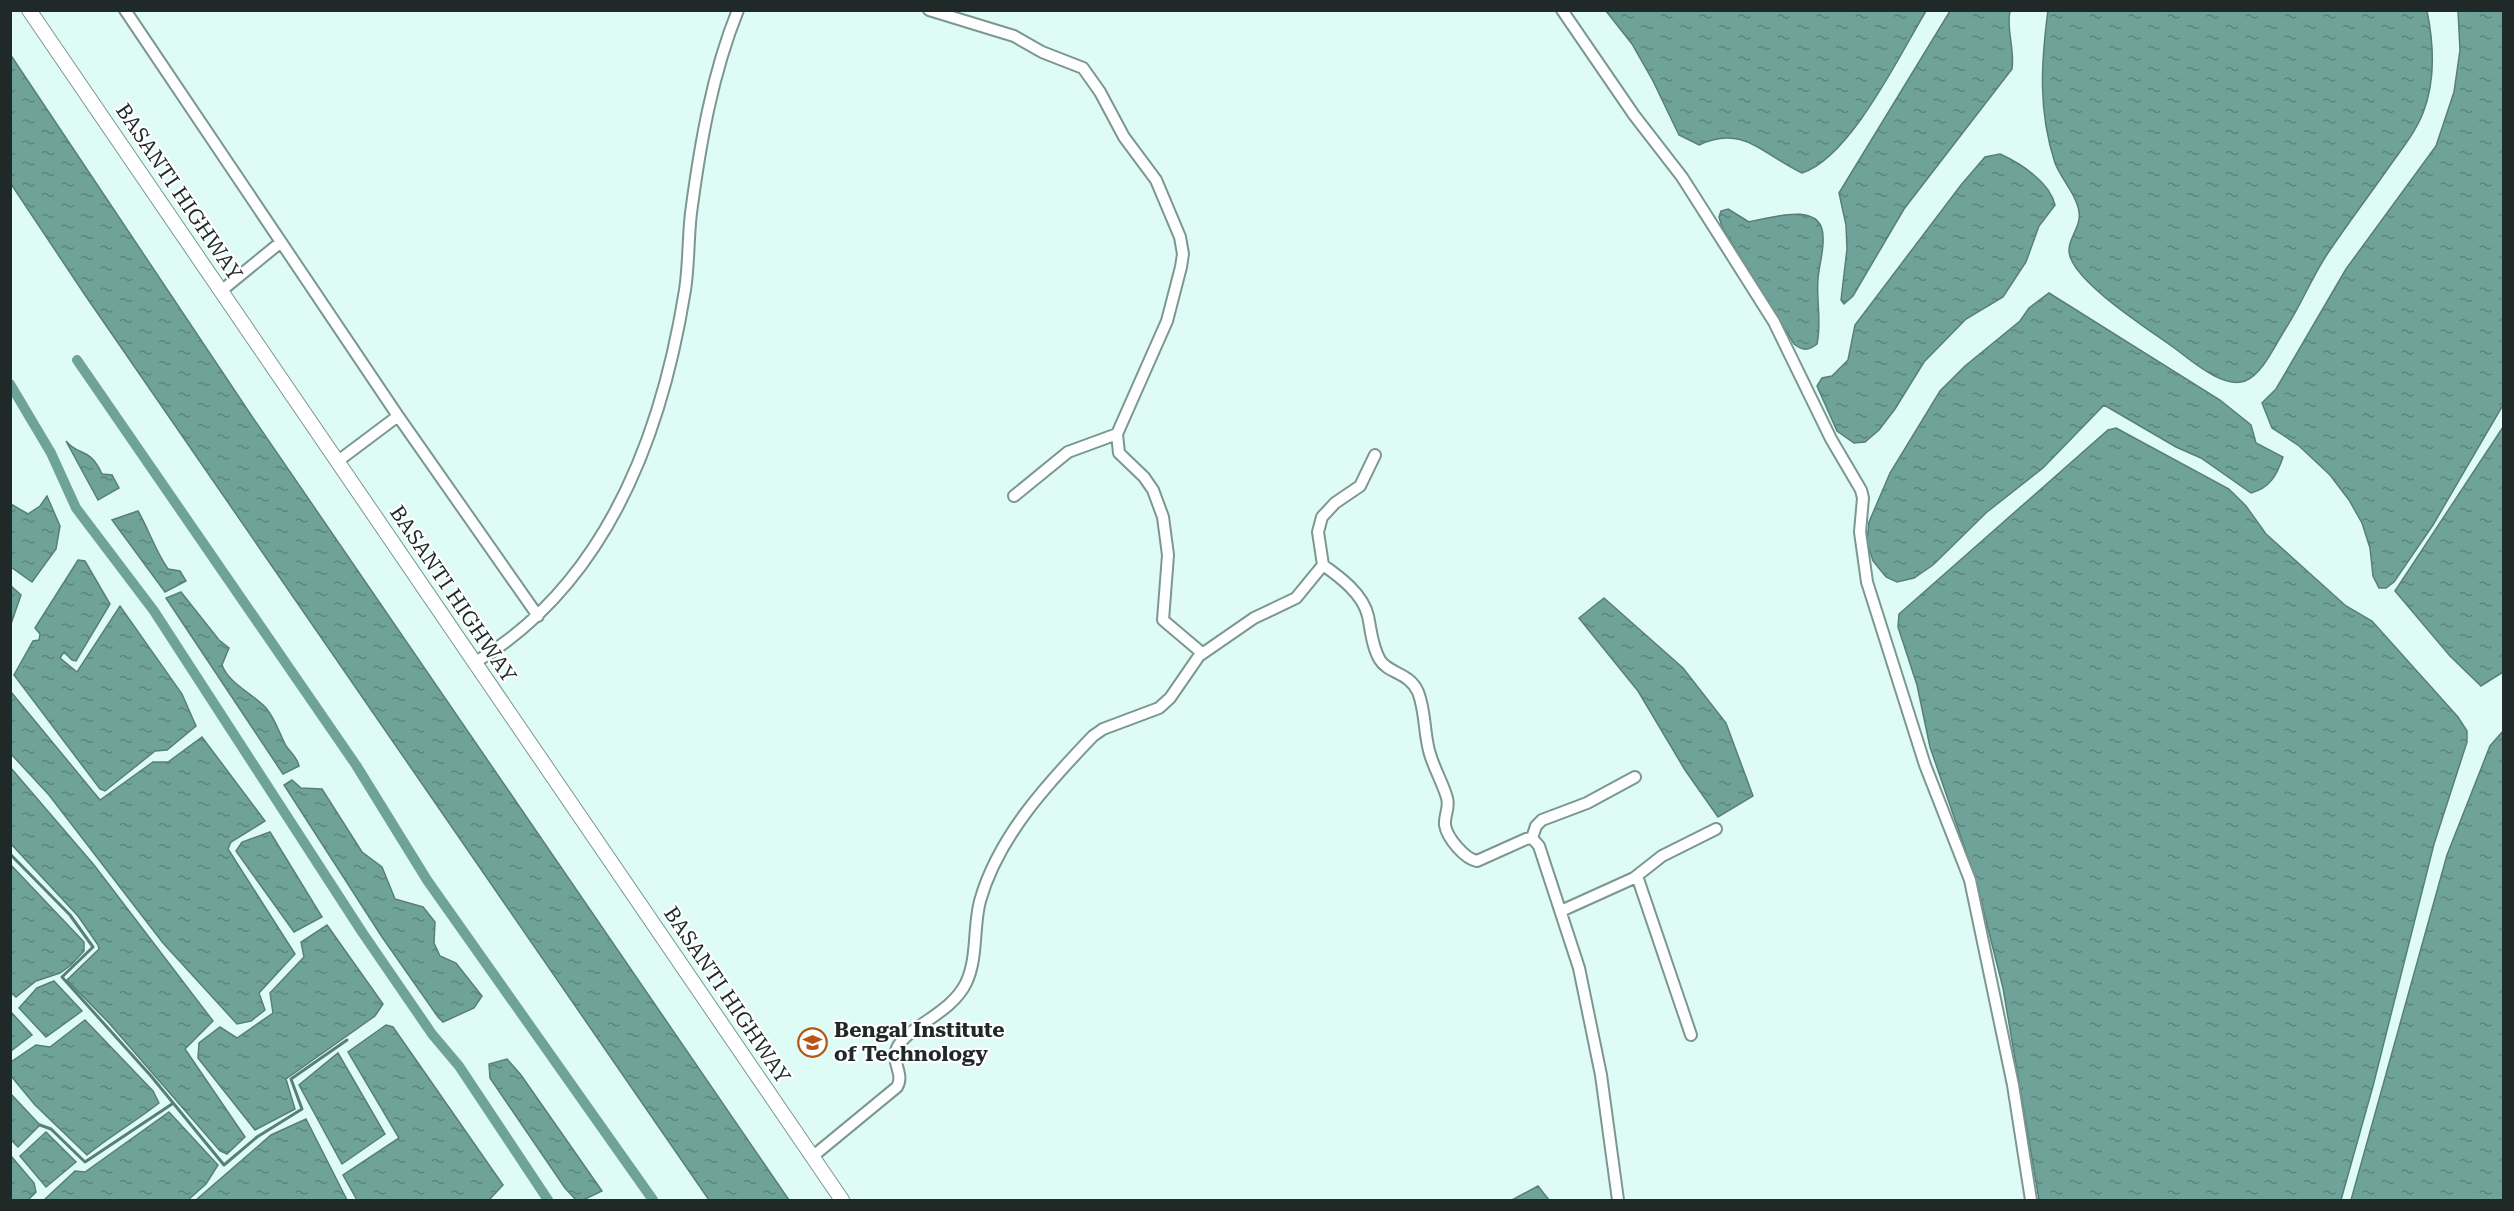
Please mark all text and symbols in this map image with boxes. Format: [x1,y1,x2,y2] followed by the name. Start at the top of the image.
[111,99,248,286] street label: BASANTI HIGHWAY
[385,501,522,688] street label: BASANTI HIGHWAY
[659,902,796,1089] street label: BASANTI HIGHWAY
[834,1018,1005,1066] place label: Bengal Institute of Technology
[797,1026,829,1058] school or university icon: Bengal Institute of Technology

